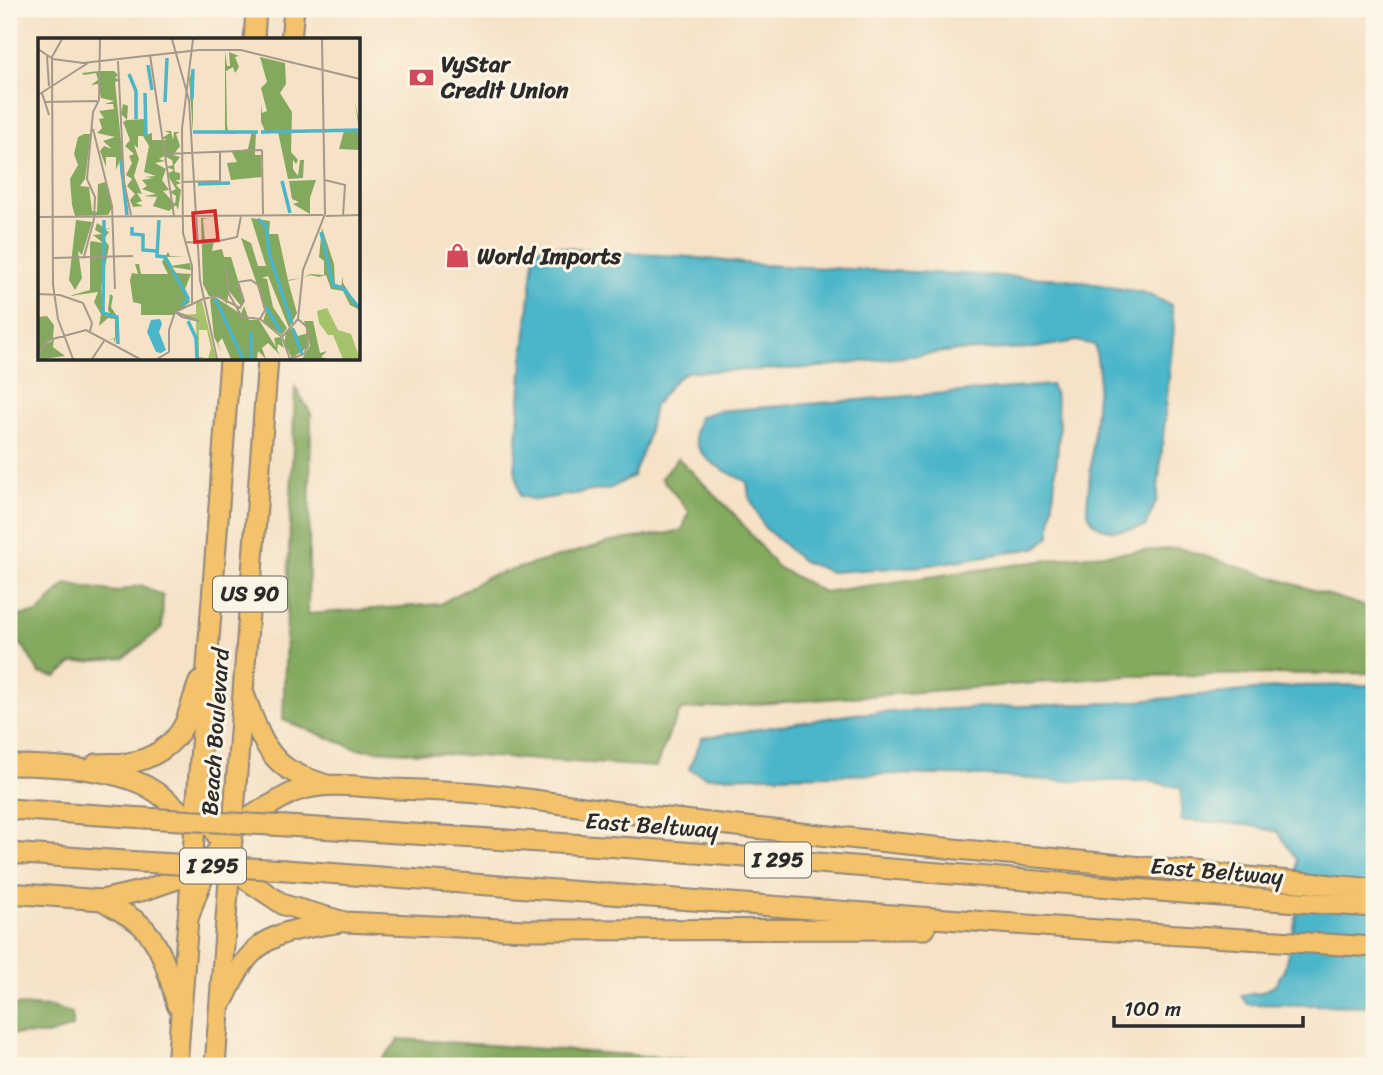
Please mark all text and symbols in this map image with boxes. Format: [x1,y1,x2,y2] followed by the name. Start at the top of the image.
[38,38,360,360] inset map
[440,44,569,111] place label: VyStar Credit Union
[407,63,435,91] bank icon: VyStar Credit Union
[477,236,622,277] place label: World Imports
[443,242,471,270] shop icon: World Imports
[213,576,287,612] road number: US 90
[189,645,242,817] street label: Beach Boulevard
[584,800,720,851] street label: East Beltway
[745,842,811,878] road number: I 295
[1149,845,1285,898] street label: East Beltway
[180,848,246,884] road number: I 295
[1114,984,1302,1028] scale bar
[1124,990,1181,1028] text: 100 m

